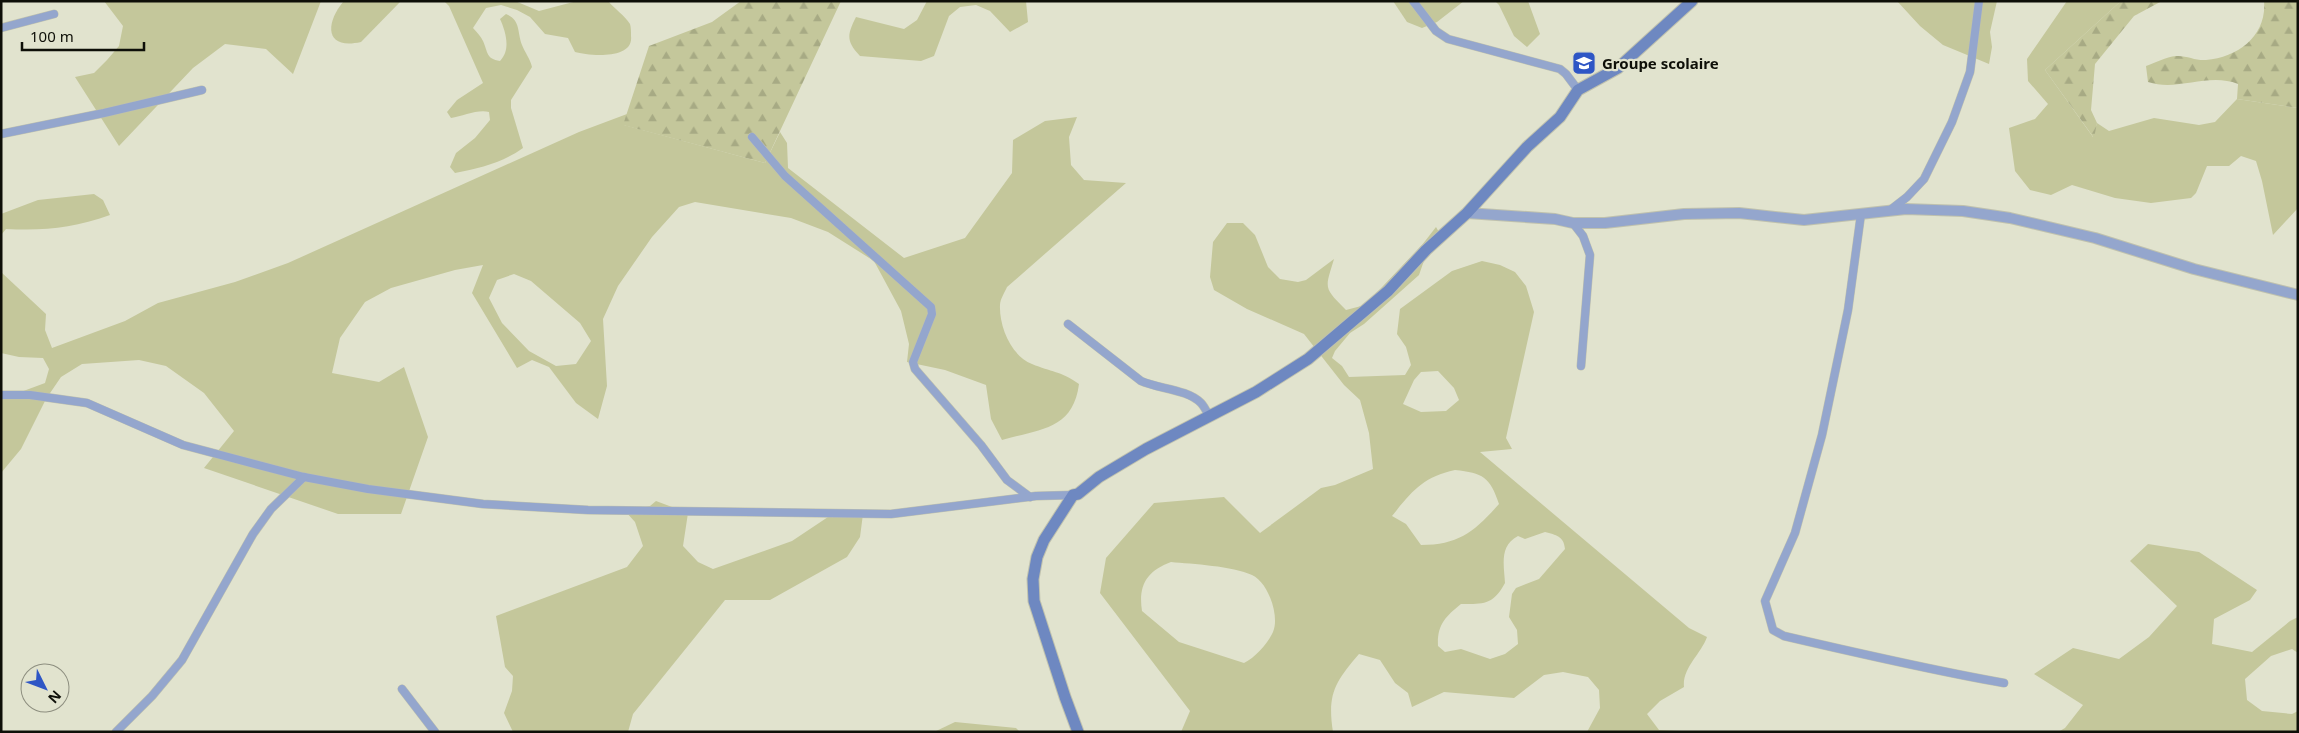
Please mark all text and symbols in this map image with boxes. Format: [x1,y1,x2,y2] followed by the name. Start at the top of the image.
[22,20,145,52] scale bar
[30,26,74,46] text: 100 m
[1571,50,1597,76] school or university icon: Groupe scolaire
[1602,53,1719,73] place label: Groupe scolaire
[20,663,70,713] north arrow
[44,686,66,708] text: N

